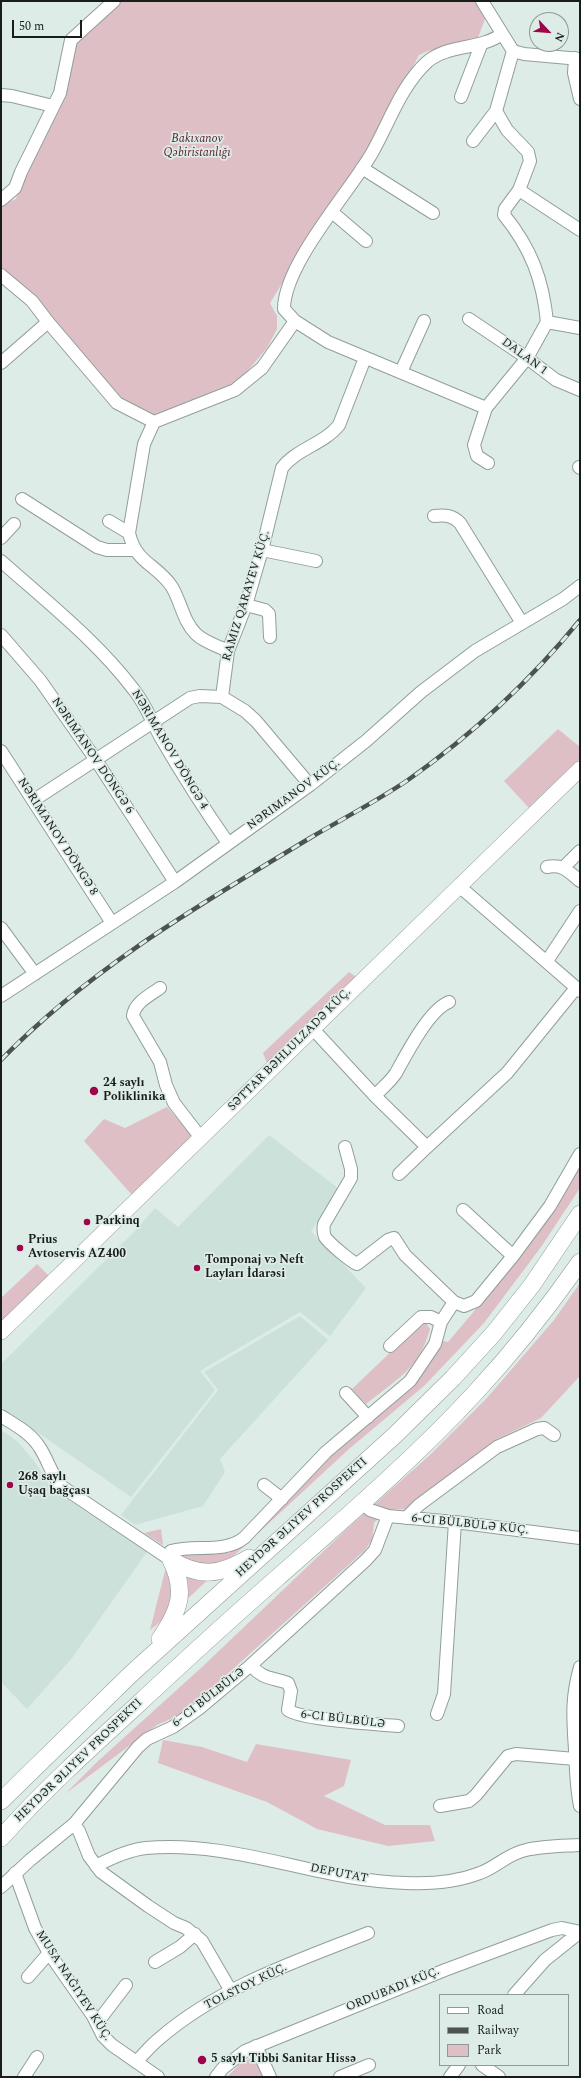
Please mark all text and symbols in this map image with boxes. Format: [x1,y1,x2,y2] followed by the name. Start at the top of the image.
[14,12,84,38] scale bar
[529,12,569,52] north arrow
[19,17,44,36] text: 50 m
[550,29,569,45] text: N
[163,133,231,161] park label: Bakıxanov Qəbiristanlığı
[498,336,550,378] street label: DALAN 1
[220,529,274,663] street label: RAMIZ QARAYEV KÜÇ.
[128,688,210,812] street label: NƏRIMANOV DÖNGƏ 4
[48,695,136,817] street label: NƏRIMANOV DÖNGƏ 6
[245,756,343,834] street label: NƏRIMANOV KÜÇ.
[14,776,100,898] street label: NƏRIMANOV DÖNGƏ 8
[226,986,354,1114] street label: SƏTTAR BƏHLULZADƏ KÜÇ.
[103,1077,165,1105] place label: 24 saylı Poliklinika
[88,1085,100,1097] marker: 24 saylı Poliklinika
[95,1215,140,1229] place label: Parkinq
[82,1217,92,1227] marker: Parkinq
[28,1234,126,1262] place label: Prius Avtoservis AZ400
[15,1243,25,1253] marker: Prius Avtoservis AZ400
[205,1254,304,1282] place label: Tomponaj vэ Neft Layları İdarəsi
[192,1263,202,1273] marker: Tomponaj vэ Neft Layları İdarəsi
[233,1455,371,1581] street label: HEYDƏR ƏLIYEV PROSPEKTI
[18,1471,90,1499] place label: 268 saylı Uşaq bağçası
[5,1480,15,1490] marker: 268 saylı Uşaq bağçası
[411,1512,529,1538] street label: 6-CI BÜLBÜLƏ KÜÇ.
[170,1665,248,1731] street label: 6- CI BÜLBÜLƏ
[12,1696,146,1826] street label: HEYDƏR ƏLIYEV PROSPEKTI
[300,1708,386,1732] street label: 6-CI BÜLBÜLƏ
[309,1861,369,1887] street label: DEPUTAT
[32,1928,114,2044] street label: MUSA NAĞIYEV KÜÇ.
[202,1961,290,2013] street label: TOLSTOY KÜÇ.
[344,1965,442,2015] street label: ORDUBADI KÜÇ.
[439,1994,569,2066] legend
[477,2001,504,2020] text: Road
[477,2021,519,2040] text: Railway
[477,2041,502,2060] text: Park
[211,2053,356,2067] place label: 5 saylı Tibbi Sanitar Hissə
[196,2054,208,2066] marker: 5 saylı Tibbi Sanitar Hissə

